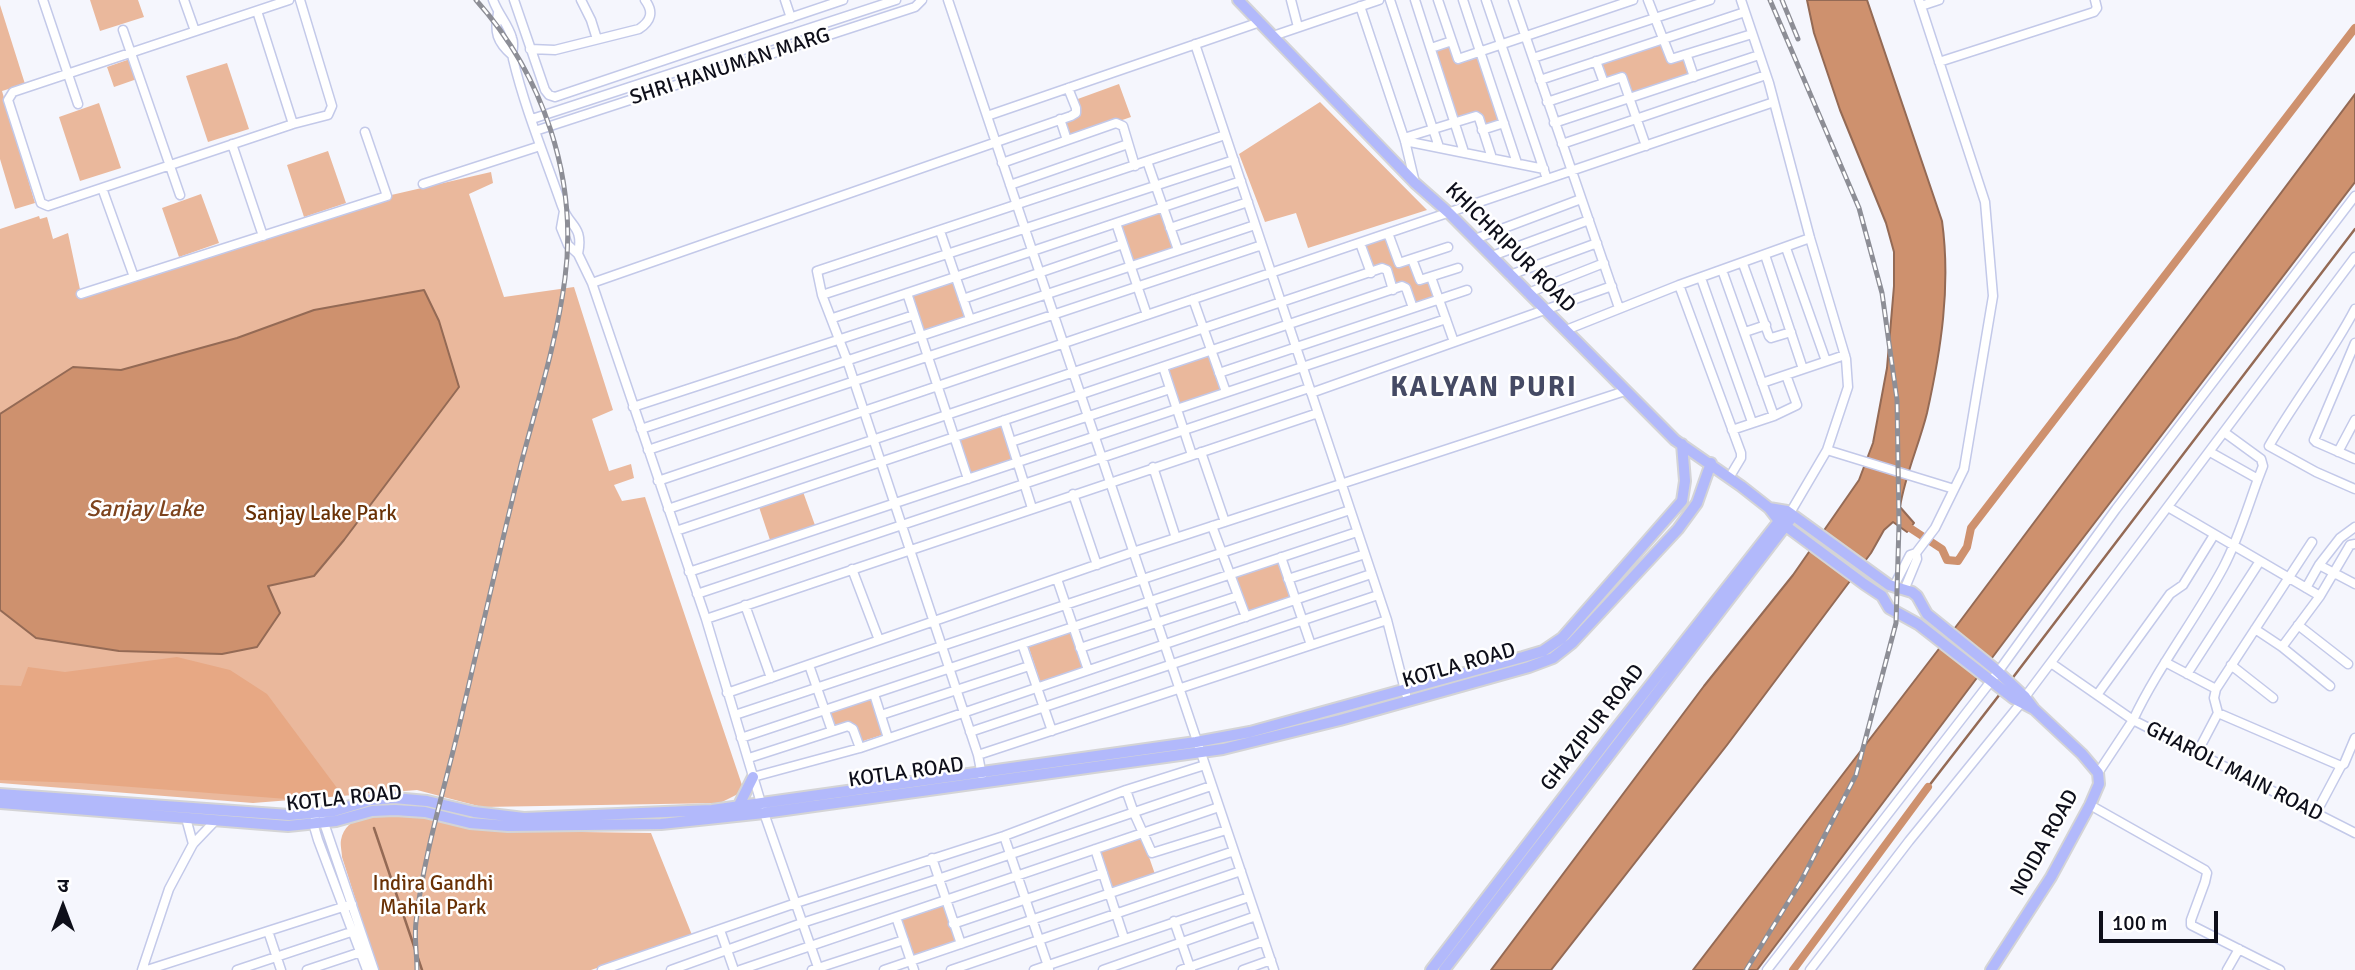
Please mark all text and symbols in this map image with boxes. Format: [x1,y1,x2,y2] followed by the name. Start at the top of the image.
[627,23,833,111] street label: SHRI HANUMAN MARG
[1440,178,1580,318] street label: KHICHRIPUR ROAD
[1392,372,1576,406] district label: KALYAN PURI
[87,496,203,524] water label: Sanjay Lake
[245,501,397,527] park label: Sanjay Lake Park
[1400,638,1518,694] street label: KOTLA ROAD
[1536,660,1650,796] street label: GHAZIPUR ROAD
[2141,716,2327,828] street label: GHAROLI MAIN ROAD
[847,752,965,794] street label: KOTLA ROAD
[285,780,403,818] street label: KOTLA ROAD
[2006,786,2084,900] street label: NOIDA ROAD
[372,871,494,921] park label: Indira Gandhi Mahila Park
[28,872,98,942] north arrow
[57,874,69,898] text: उ
[2103,897,2222,941] scale bar
[2112,910,2167,936] text: 100 m

